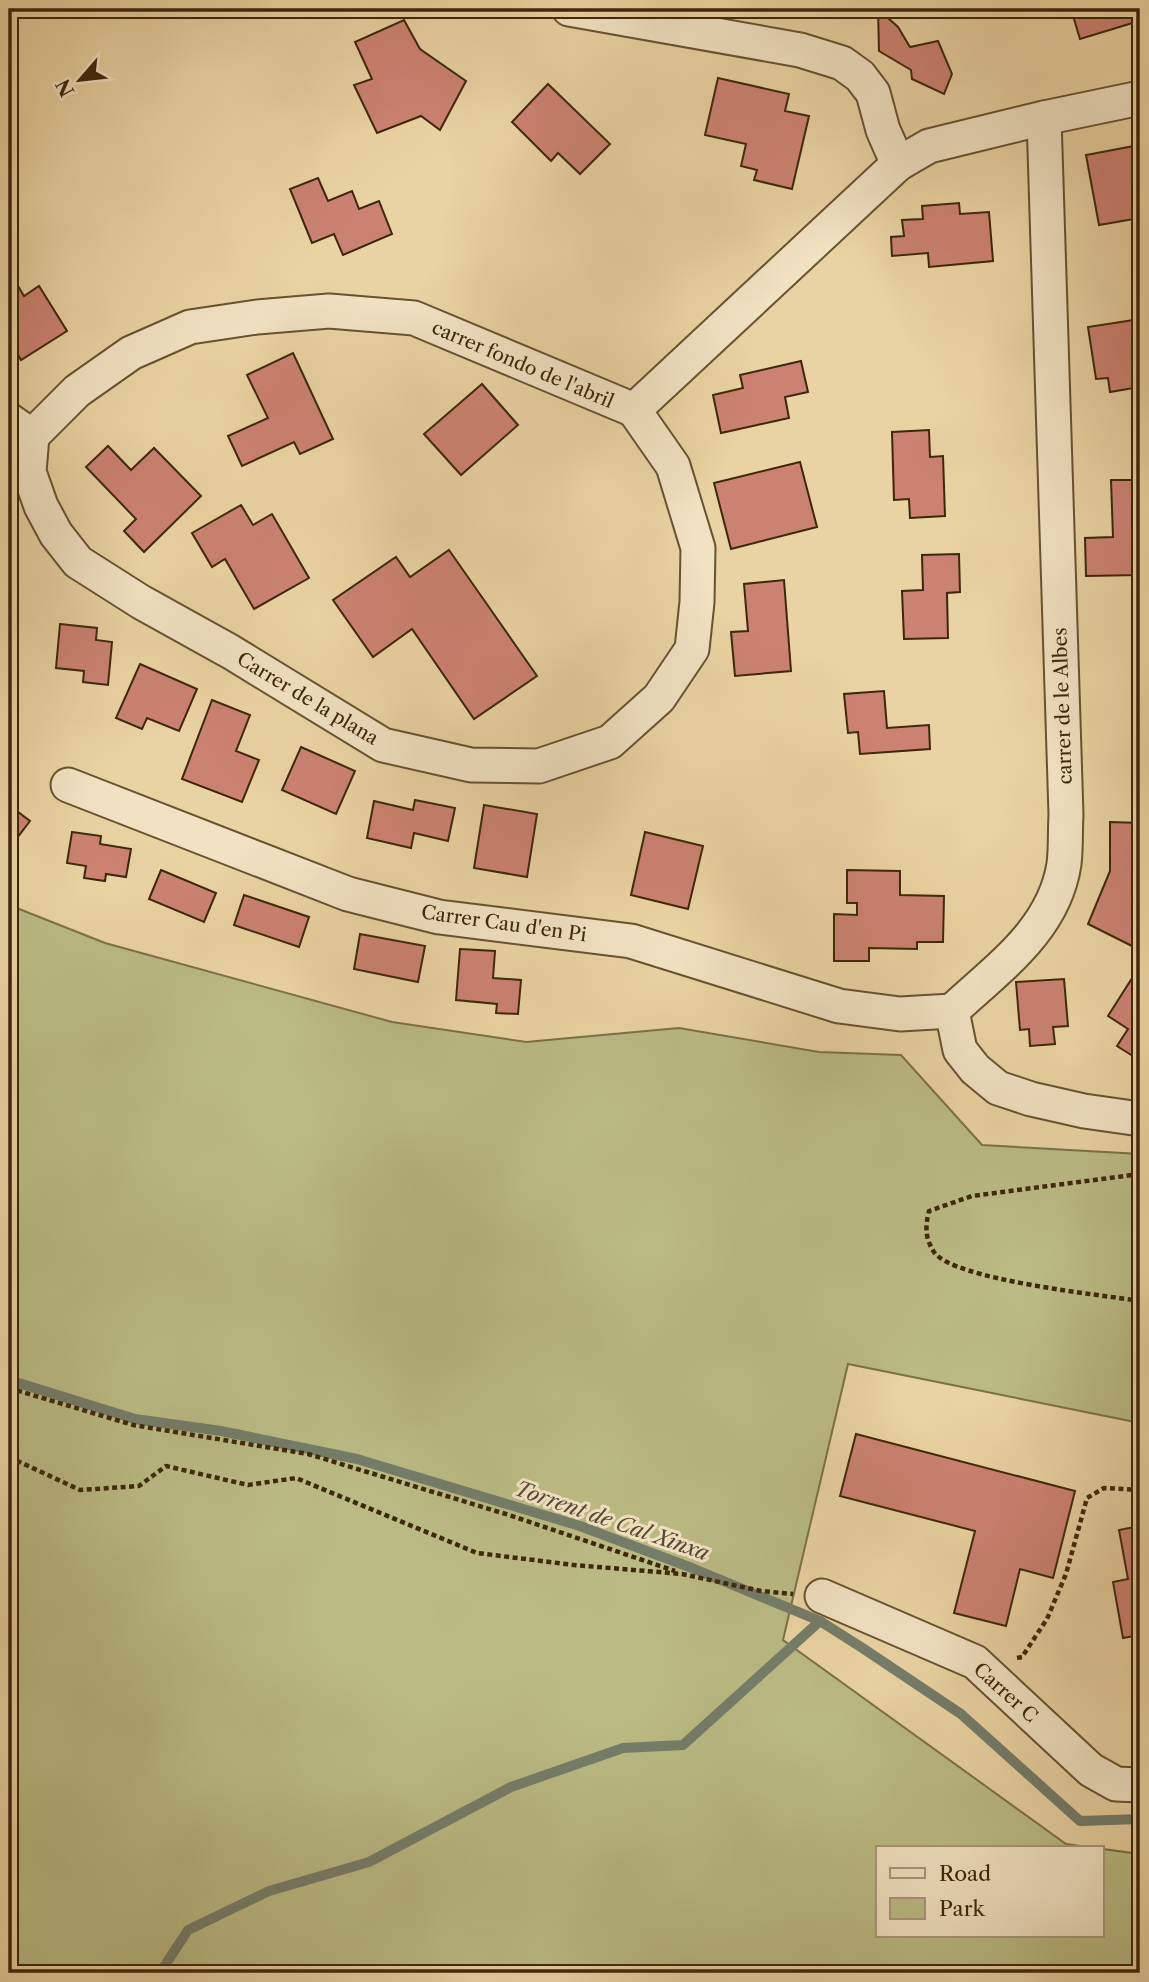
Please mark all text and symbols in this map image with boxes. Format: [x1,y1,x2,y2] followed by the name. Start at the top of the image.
[46,46,116,116] north arrow
[51,75,79,100] text: N
[428,316,617,413] street label: carrer fondo de l'abril
[1048,627,1077,785] street label: carrer de le Albes
[233,647,383,750] street label: Carrer de la plana
[420,901,588,946] street label: Carrer Cau d'en Pi
[512,1476,713,1566] water label: Torrent de Cal Xinxa
[969,1658,1042,1727] street label: Carrer C
[876,1846,1104,1937] legend
[939,1861,991,1886] text: Road
[939,1896,985,1921] text: Park

